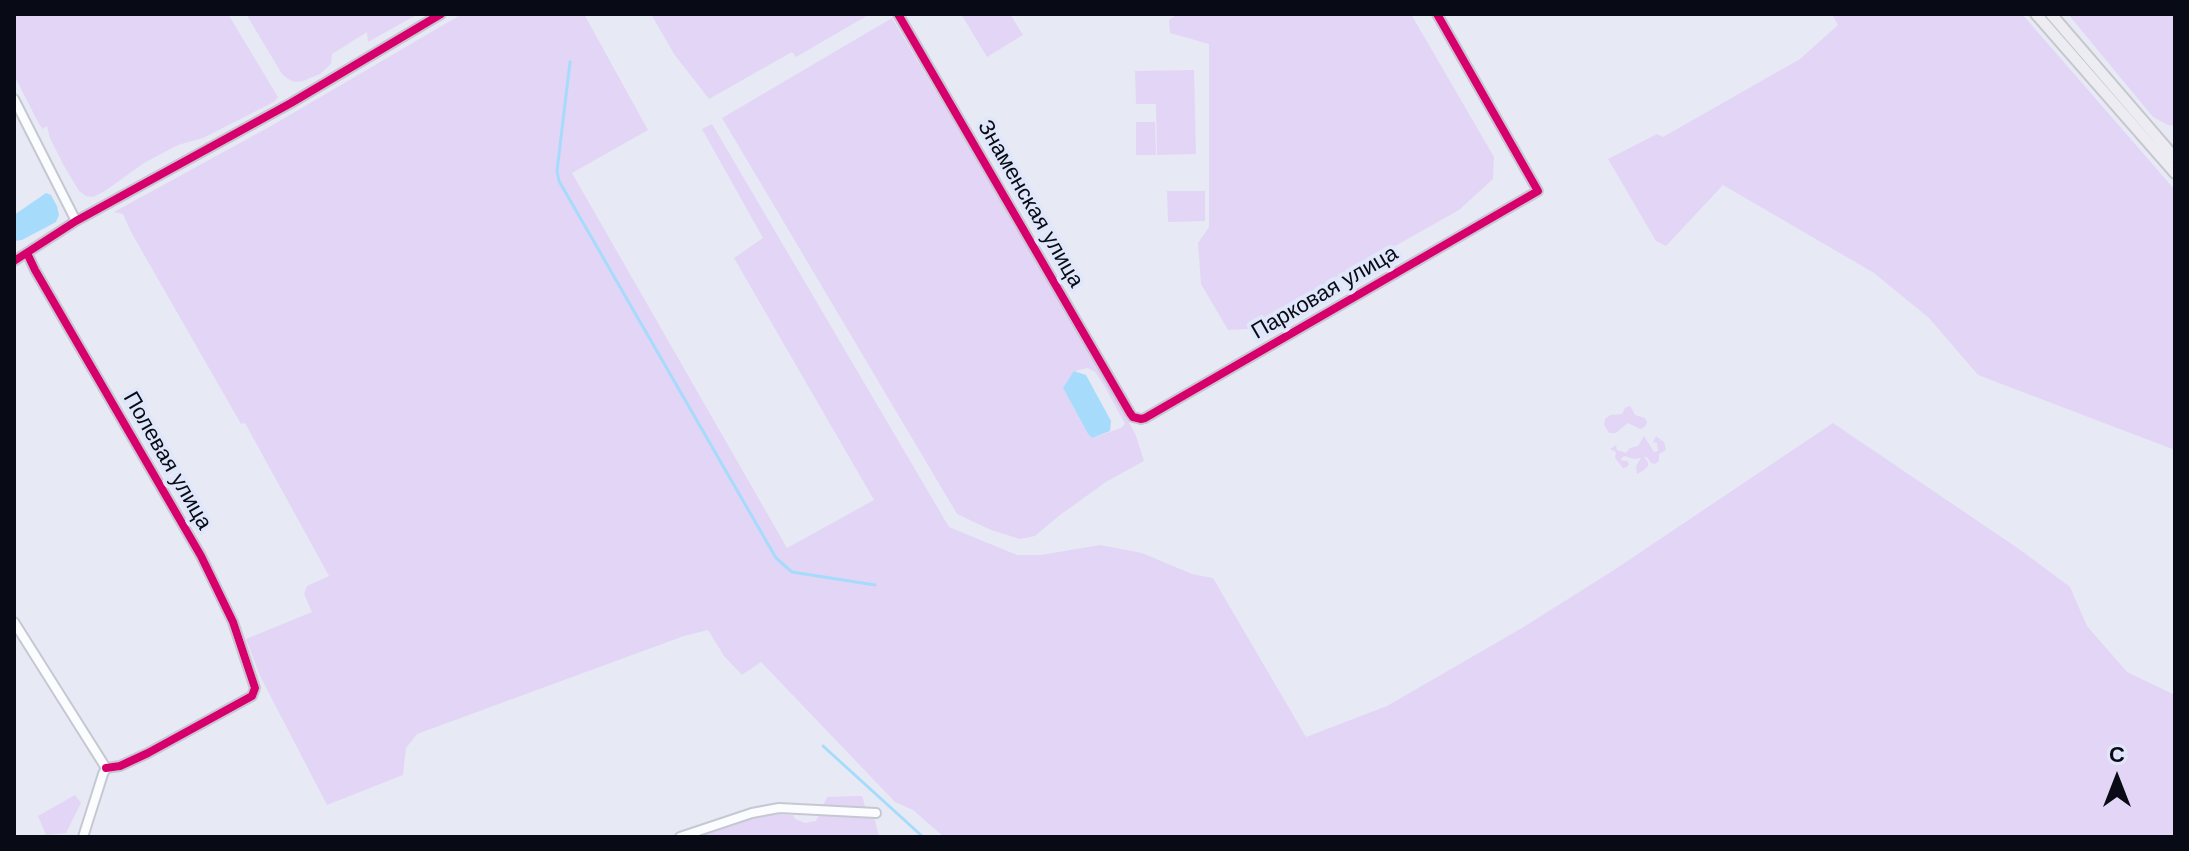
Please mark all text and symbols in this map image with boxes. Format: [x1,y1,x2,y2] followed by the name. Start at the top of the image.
[971,116,1089,292] street label: Знаменская улица
[1247,240,1403,346] street label: Парковая улица
[117,387,217,535] street label: Полевая улица
[2077,739,2157,819] north arrow
[2109,742,2125,767] text: С

